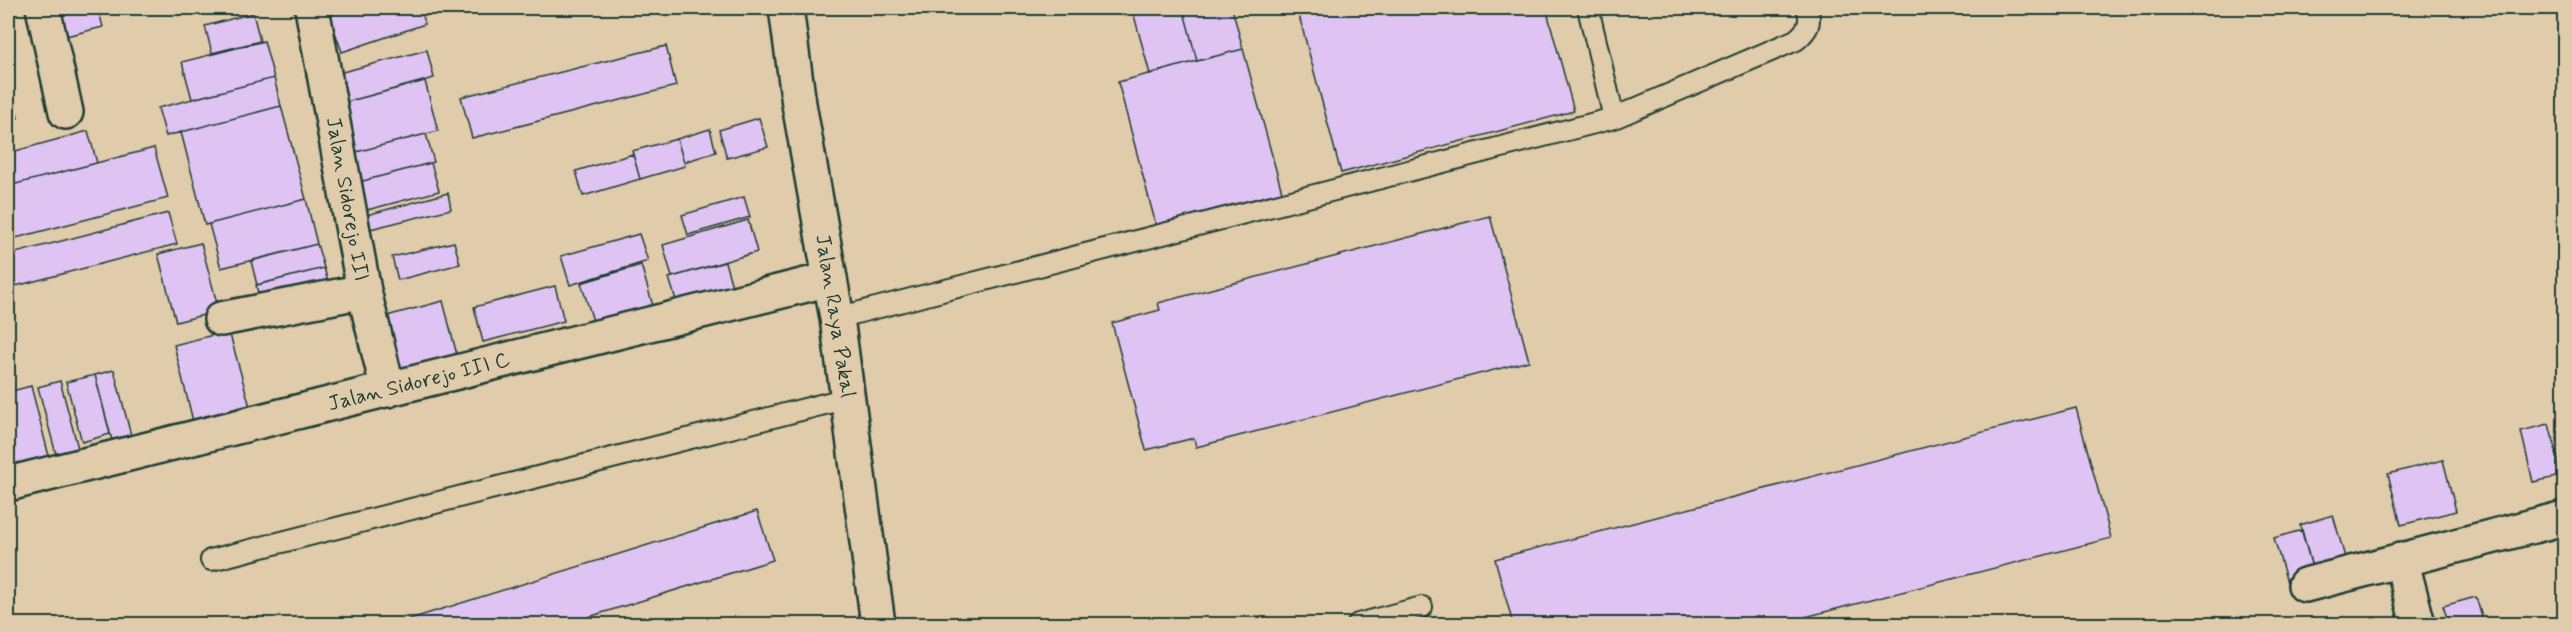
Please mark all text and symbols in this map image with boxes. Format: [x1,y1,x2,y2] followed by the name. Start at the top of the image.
[319,115,375,283] street label: Jalan Sidorejo III
[808,232,862,400] street label: Jalan Raya Pakal
[325,346,513,418] street label: Jalan Sidorejo III C

